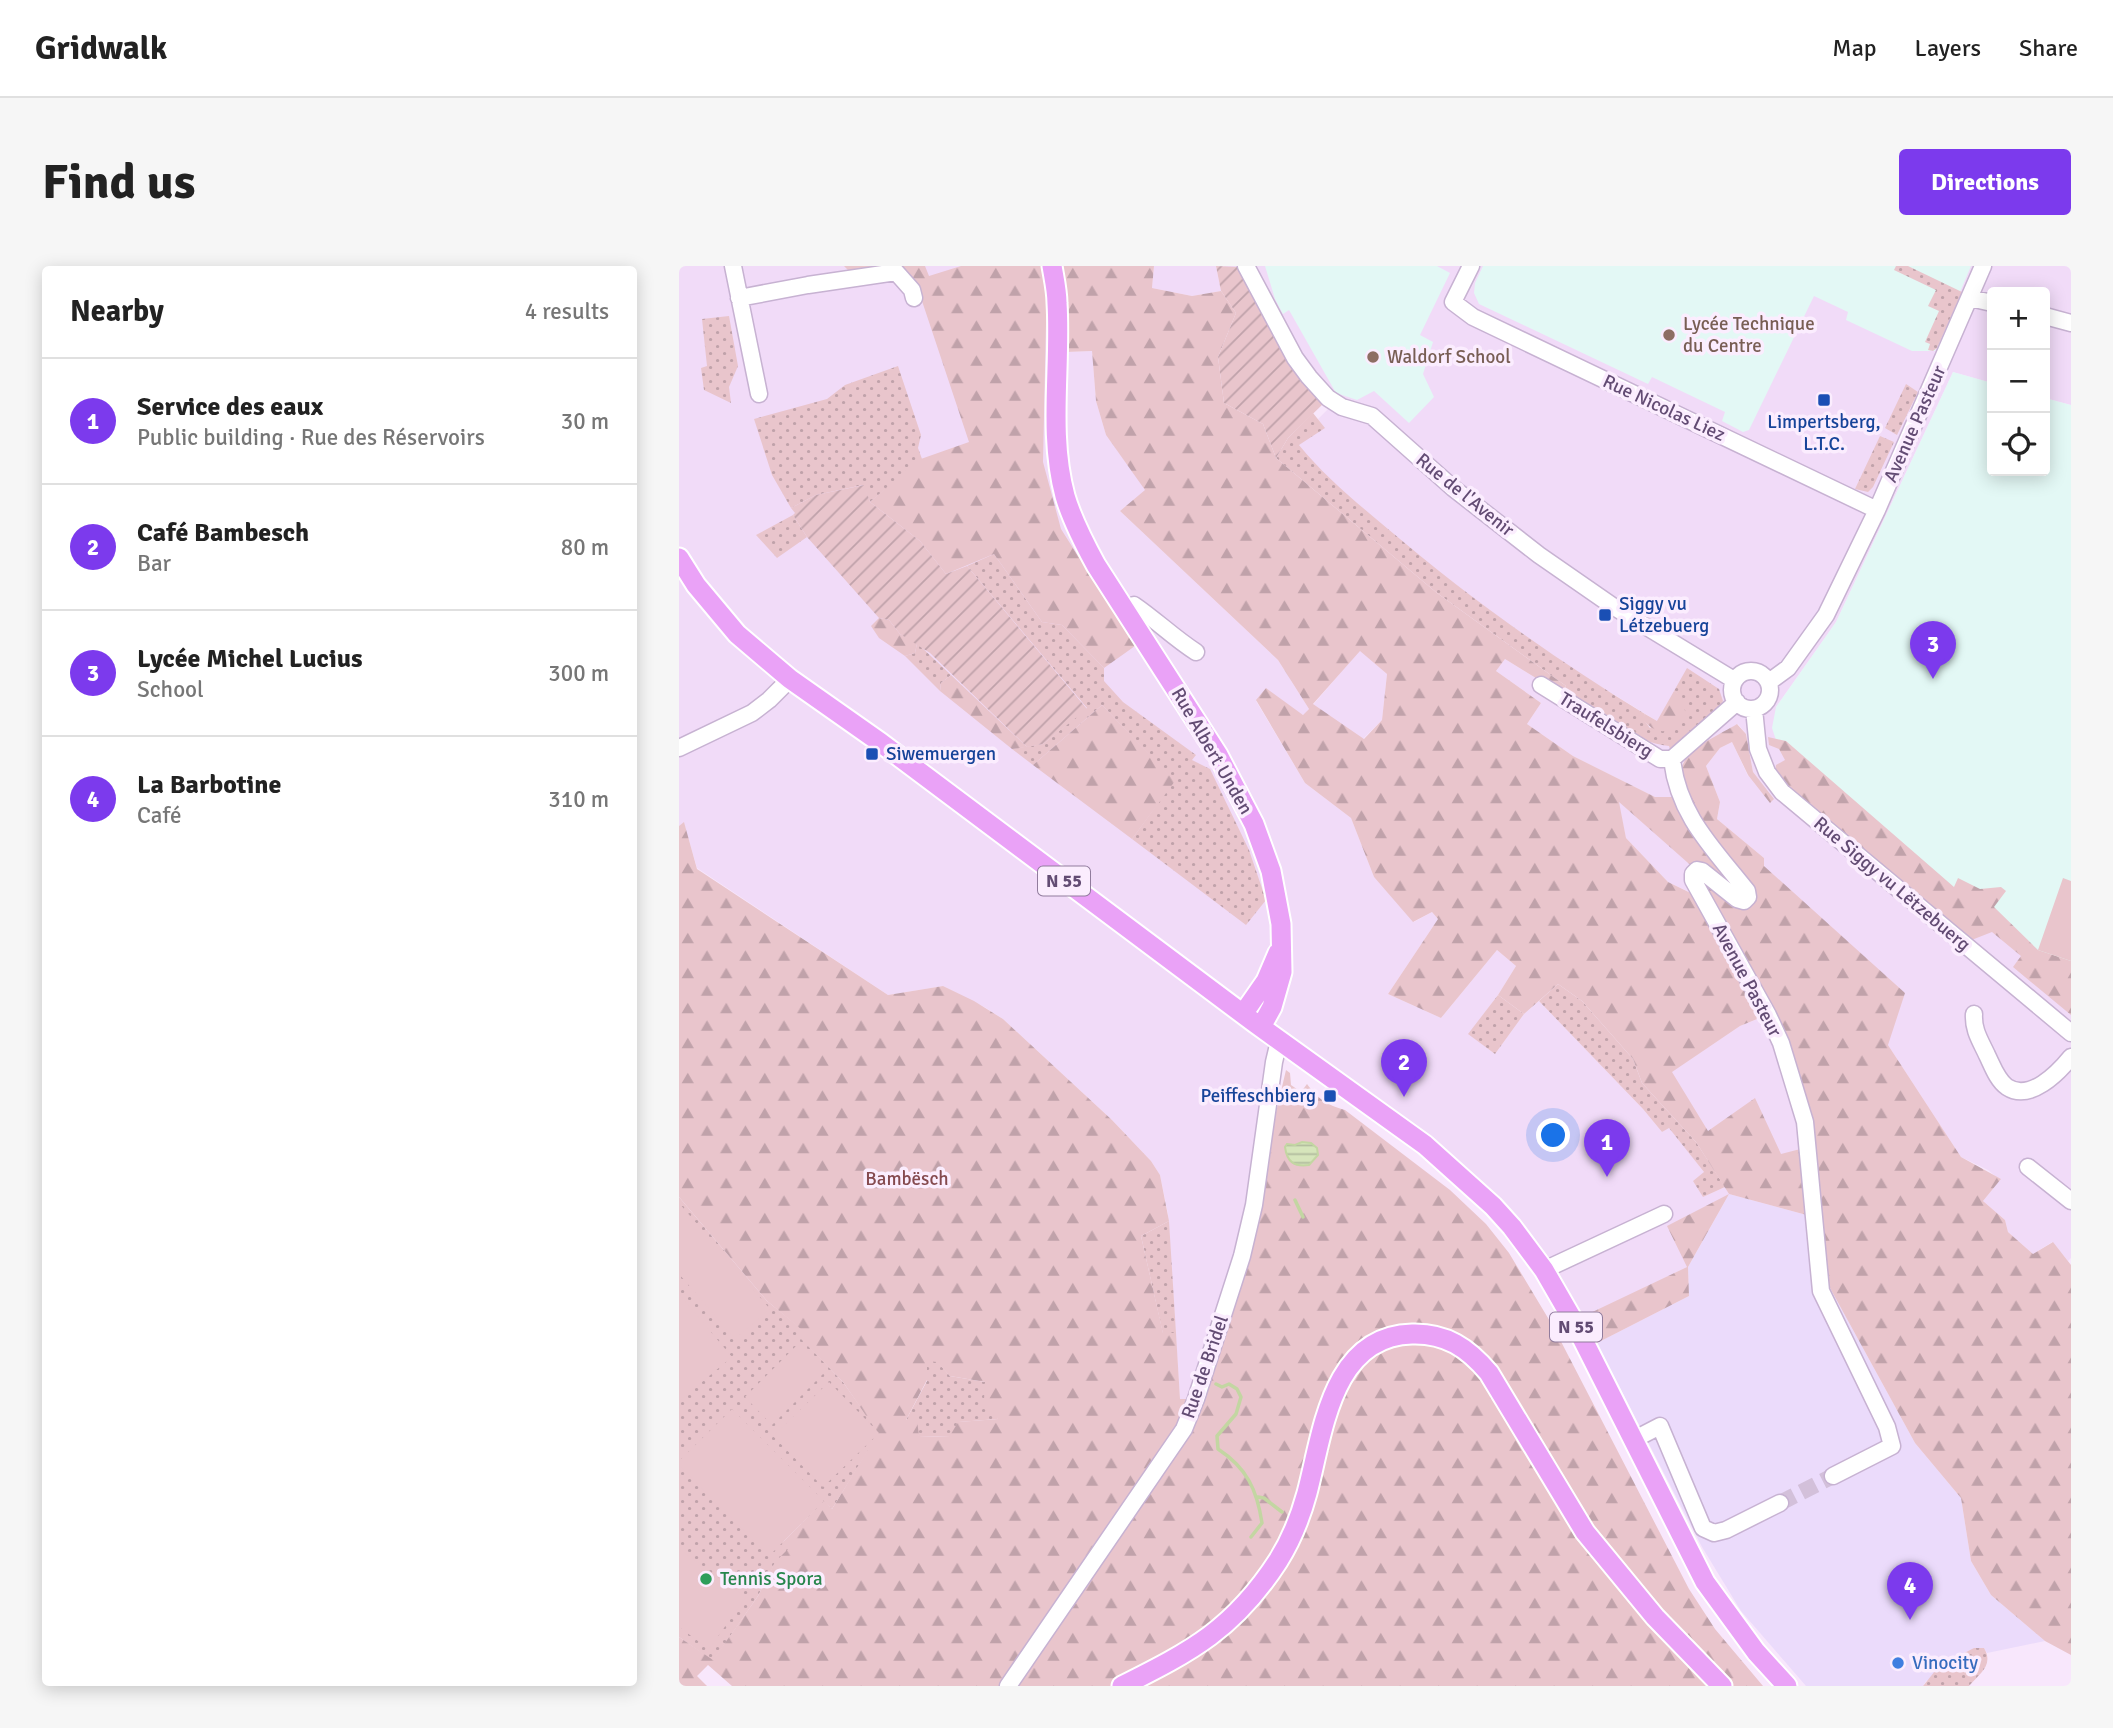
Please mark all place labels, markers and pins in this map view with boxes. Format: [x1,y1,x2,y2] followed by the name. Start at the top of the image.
[1683,312,1815,358] place label: Lycée Technique du Centre
[1661,327,1677,343] marker: Lycée Technique du Centre
[1387,345,1511,369] place label: Waldorf School
[1365,349,1381,365] marker: Waldorf School
[1816,392,1832,408] marker: Limpertsberg, L.T.C.
[1767,410,1881,456] place label: Limpertsberg, L.T.C.
[1619,592,1709,638] place label: Siggy vu Létzebuerg
[1597,607,1613,623] marker: Siggy vu Létzebuerg
[1910,621,1956,679] pin: 3
[886,742,996,766] place label: Siwemuergen
[864,746,880,762] marker: Siwemuergen
[1381,1039,1427,1097] pin: 2
[1201,1084,1316,1108] place label: Peiffeschbierg
[1322,1088,1338,1104] marker: Peiffeschbierg
[1584,1119,1630,1177] pin: 1
[1887,1562,1933,1620] pin: 4
[720,1567,823,1591] place label: Tennis Spora
[698,1571,714,1587] marker: Tennis Spora
[1912,1651,1978,1675] place label: Vinocity
[1890,1655,1906,1671] marker: Vinocity

